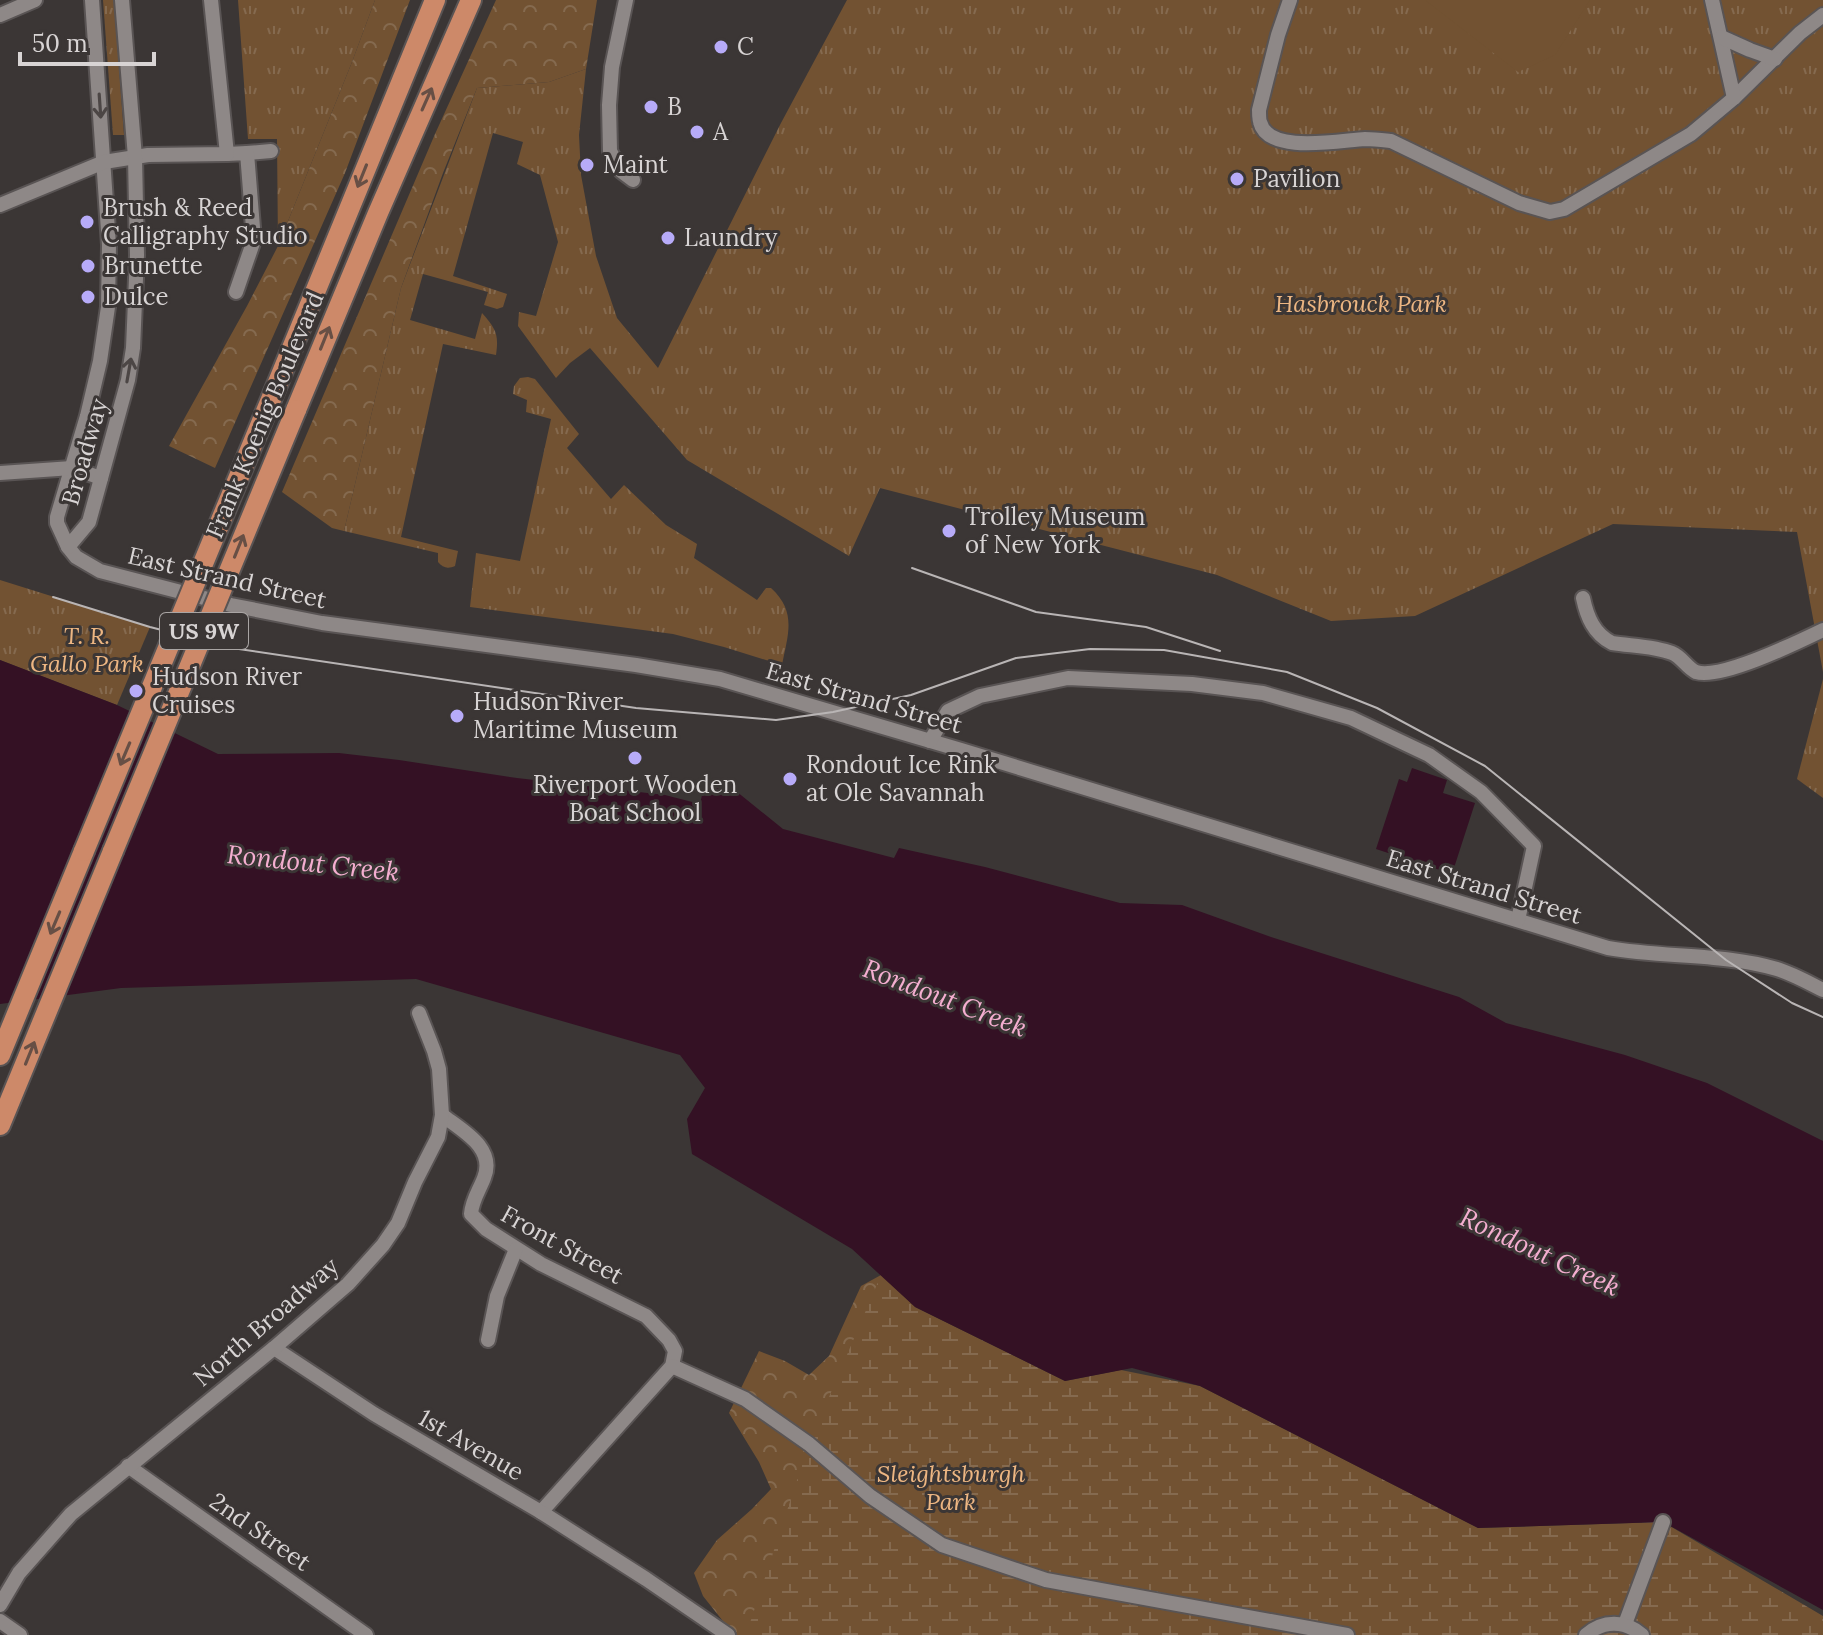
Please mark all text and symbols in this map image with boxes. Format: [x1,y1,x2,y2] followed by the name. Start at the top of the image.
[20,16,154,66] scale bar
[32,28,88,59] text: 50 m
[737,31,754,62] place label: C
[712,38,730,56] marker: C
[420,87,435,111] one-way arrow
[667,91,682,122] place label: B
[93,92,108,119] one-way arrow
[642,98,660,116] marker: B
[712,116,729,147] place label: A
[688,123,706,141] marker: A
[603,149,669,180] place label: Maint
[578,156,596,174] marker: Maint
[354,163,369,188] one-way arrow
[1253,163,1340,194] place label: Pavilion
[1228,170,1246,188] marker: Pavilion
[103,192,308,251] place label: Brush & Reed Calligraphy Studio
[78,213,96,231] marker: Brush & Reed Calligraphy Studio
[684,222,778,253] place label: Laundry
[659,229,677,247] marker: Laundry
[104,250,203,281] place label: Brunette
[79,257,97,275] marker: Brunette
[104,281,168,312] place label: Dulce
[199,287,331,543] street label: Frank Koenig Boulevard
[79,288,97,306] marker: Dulce
[1275,288,1447,319] park label: Hasbrouck Park
[319,326,334,351] one-way arrow
[122,357,137,383] one-way arrow
[55,395,115,509] street label: Broadway
[965,501,1145,560] place label: Trolley Museum of New York
[940,522,958,540] marker: Trolley Museum of New York
[232,534,247,559] one-way arrow
[125,540,330,616] street label: East Strand Street
[160,613,248,649] road number: US 9W
[30,620,144,679] park label: T. R. Gallo Park
[762,655,967,741] street label: East Strand Street
[152,661,303,720] place label: Hudson River Cruises
[127,682,145,700] marker: Hudson River Cruises
[473,686,678,745] place label: Hudson River Maritime Museum
[448,707,466,725] marker: Hudson River Maritime Museum
[116,741,131,766] one-way arrow
[626,749,644,767] marker: Riverport Wooden Boat School
[806,749,997,808] place label: Rondout Ice Rink at Ole Savannah
[533,769,737,828] place label: Riverport Wooden Boat School
[781,770,799,788] marker: Rondout Ice Rink at Ole Savannah
[225,837,401,888] water label: Rondout Creek
[1383,842,1586,931] street label: East Strand Street
[46,910,61,935] one-way arrow
[858,951,1032,1044] water label: Rondout Creek
[23,1041,38,1066] one-way arrow
[496,1198,629,1291] street label: Front Street
[1455,1200,1626,1303] water label: Rondout Creek
[187,1250,345,1393] street label: North Broadway
[413,1402,530,1487] street label: 1st Avenue
[877,1458,1025,1517] park label: Sleightsburgh Park
[204,1486,317,1578] street label: 2nd Street

